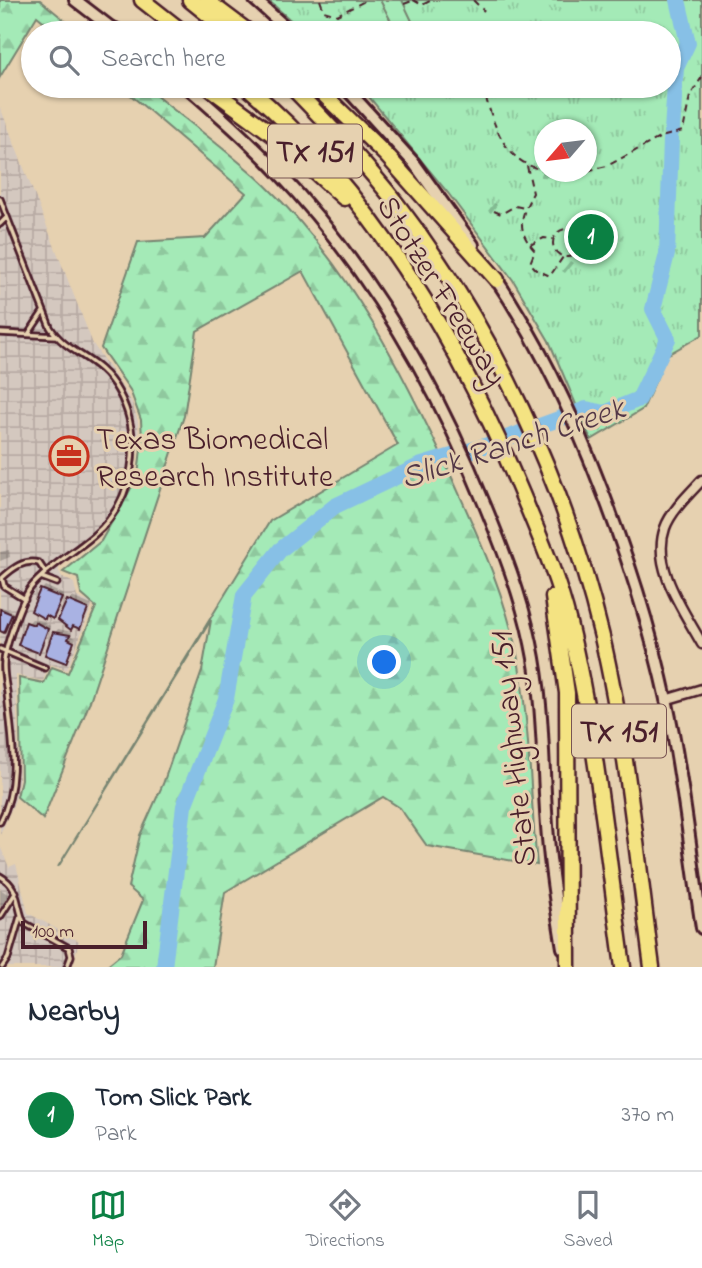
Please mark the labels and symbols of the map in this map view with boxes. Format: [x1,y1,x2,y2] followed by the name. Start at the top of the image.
[534,119,597,182] north arrow
[268,125,362,178] road number: TX 151
[363,187,518,396] street label: Stotzer Freeway
[568,211,614,263] pin: 1
[395,385,633,504] water label: Slick Ranch Creek
[96,418,334,502] place label: Texas Biomedical Research Institute
[48,435,90,477] office icon: Texas Biomedical Research Institute
[480,628,551,869] street label: State Highway 151
[367,645,401,679] your location
[572,704,666,758] road number: TX 151
[21,918,147,950] scale bar

